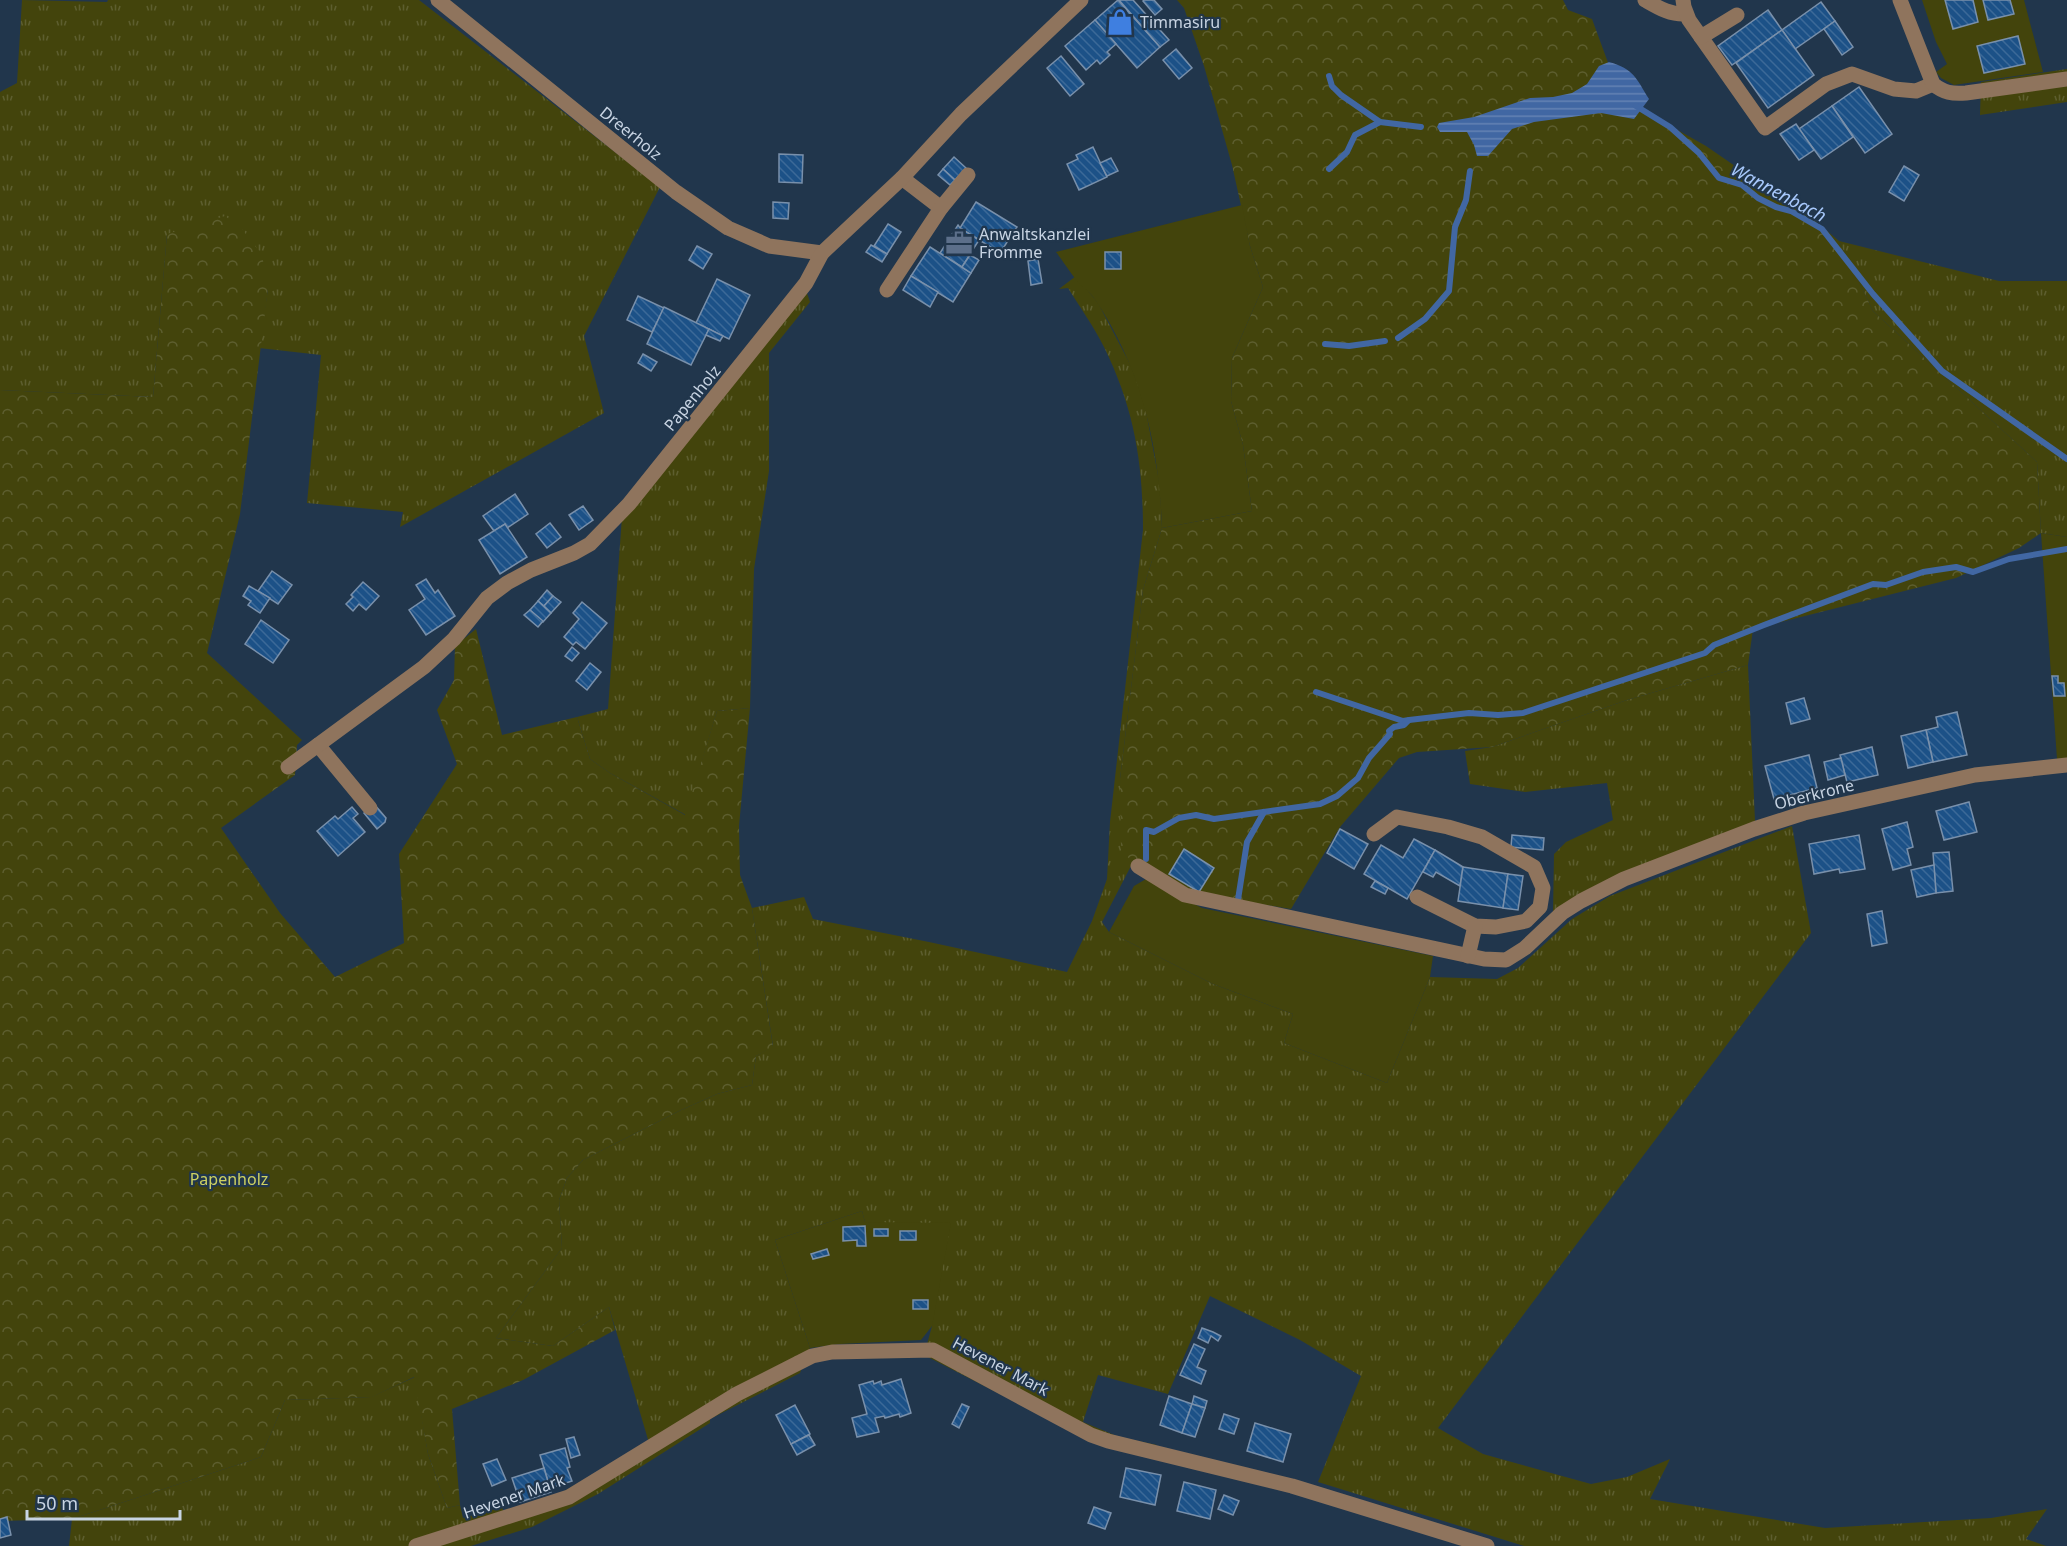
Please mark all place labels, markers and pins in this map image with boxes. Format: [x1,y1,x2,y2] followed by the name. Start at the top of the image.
[1105,7,1135,37] shop icon: Timmasiru
[1140,11,1220,33] place label: Timmasiru
[979,223,1090,263] place label: Anwaltskanzlei Fromme
[944,228,974,258] office icon: Anwaltskanzlei Fromme

